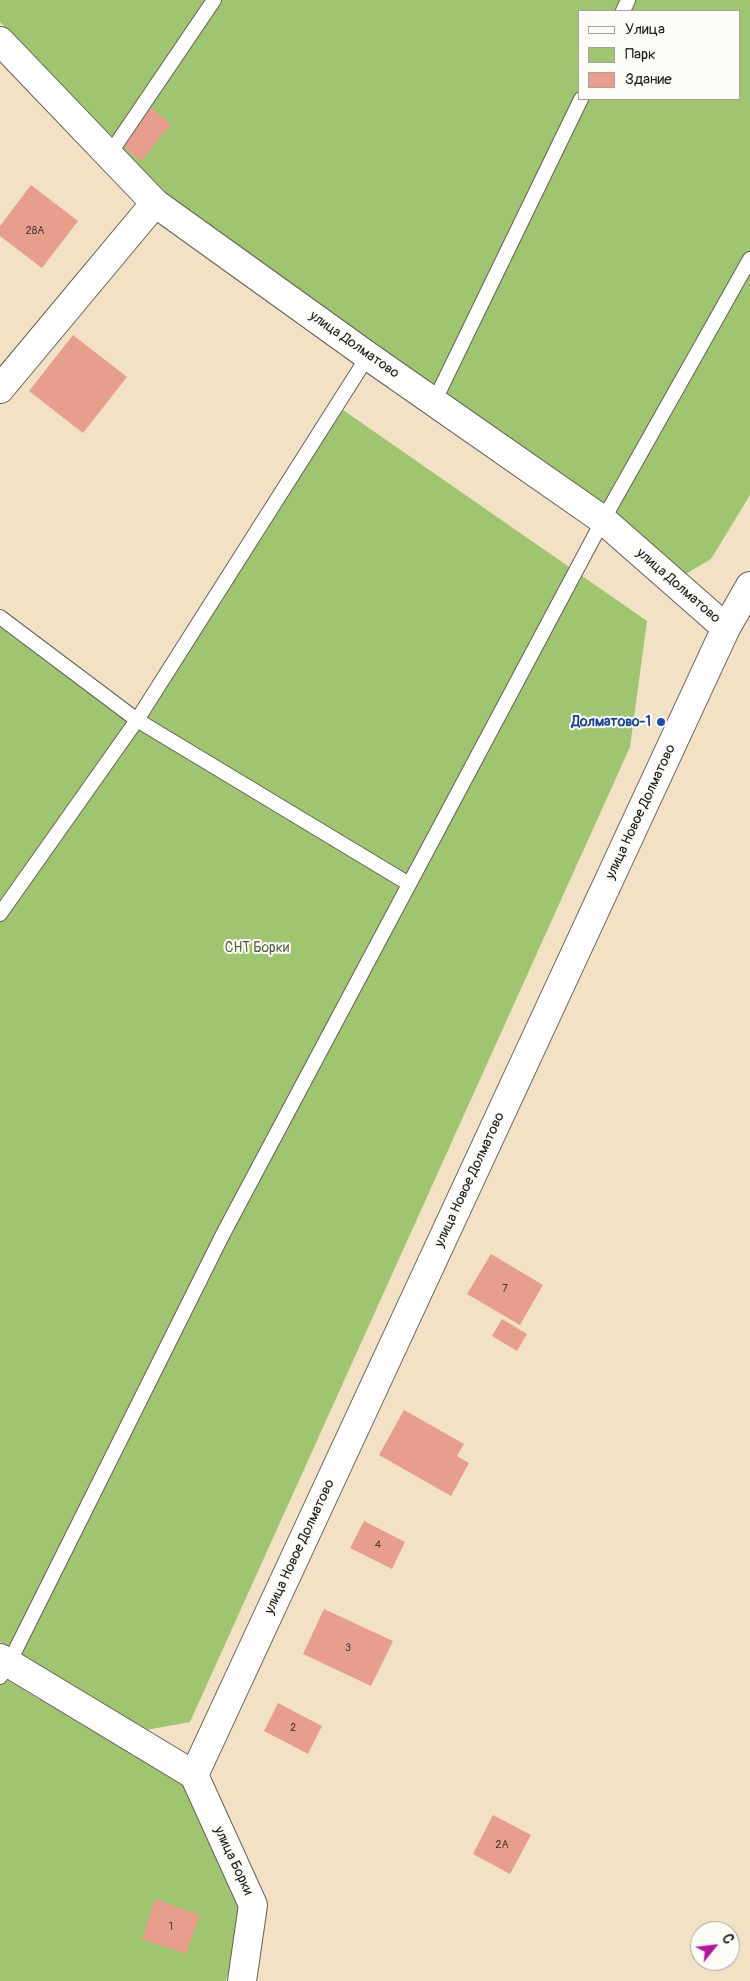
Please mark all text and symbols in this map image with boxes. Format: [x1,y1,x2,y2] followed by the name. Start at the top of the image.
[578,10,740,100] legend
[625,20,665,39] text: Улица
[625,45,656,64] text: Парк
[625,70,672,89] text: Здание
[26,224,44,238] house number: 28А
[306,308,402,382] street label: улица Долматово
[633,545,723,627] street label: улица Долматово
[572,714,651,730] place label: Долматово-1
[655,716,667,728] marker: Долматово-1
[602,742,680,882] street label: улица Новое Долматово
[225,940,289,956] park label: СНТ Борки
[431,1110,509,1250] street label: улица Новое Долматово
[502,1282,508,1296] house number: 7
[261,1477,339,1617] street label: улица Новое Долматово
[375,1538,381,1552] house number: 4
[345,1641,351,1655] house number: 3
[290,1721,296,1735] house number: 2
[210,1824,256,1898] street label: улица Борки
[495,1838,509,1852] house number: 2А
[169,1920,173,1934] house number: 1
[690,1921,740,1971] north arrow
[718,1931,737,1947] text: С

